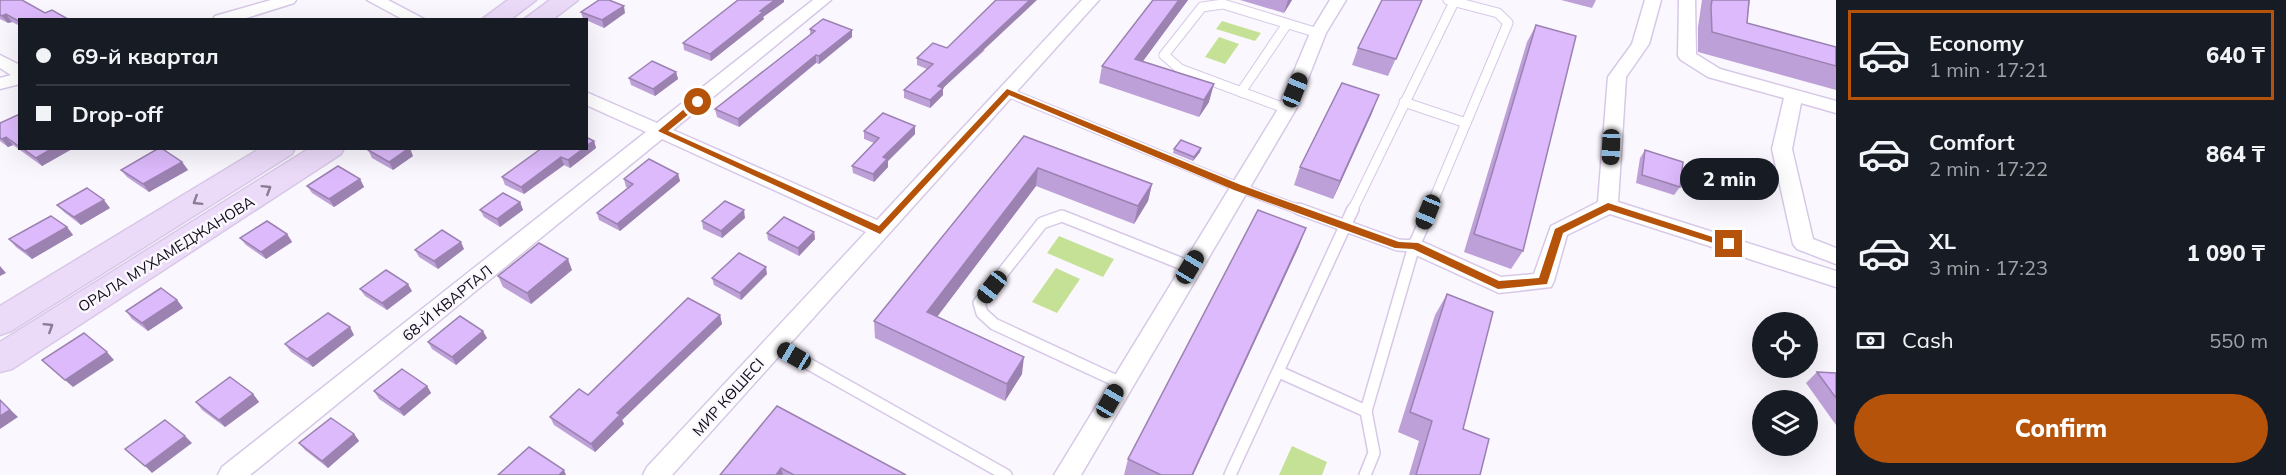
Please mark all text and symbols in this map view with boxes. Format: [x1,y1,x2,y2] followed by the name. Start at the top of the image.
[1857,28,1911,82] icon: car
[1929,29,2024,57] text: Economy
[2206,41,2265,69] text: 640 ₸
[72,42,219,70] text: 69-й квартал
[1929,57,2048,82] text: 1 min · 17:21
[1280,70,1310,110] car
[684,88,711,115] route start
[72,100,163,128] text: Drop-off
[1857,127,1911,181] icon: car
[1929,128,2015,156] text: Comfort
[1601,129,1621,165] car
[2206,140,2265,168] text: 864 ₸
[1929,156,2048,181] text: 2 min · 17:22
[1680,157,1778,199] callout: 2 min
[1703,166,1756,191] text: 2 min
[260,185,271,196] one-way arrow
[74,192,258,316] street label: ОРАЛА МУХАМЕДЖАНОВА
[1413,192,1443,232] car
[193,194,203,206] one-way arrow
[1857,226,1911,280] icon: car
[1929,227,1956,255] text: XL
[1715,230,1742,257] route end
[2187,239,2265,267] text: 1 090 ₸
[1173,247,1207,287] car
[1929,255,2048,280] text: 3 min · 17:23
[398,261,496,345] street label: 68-Й КВАРТАЛ
[974,267,1010,307] car
[1752,312,1818,456] map controls
[1752,312,1818,378] button: locate
[43,324,54,335] one-way arrow
[1854,324,1887,357] icon: cash
[1902,326,1954,354] text: Cash
[2209,328,2268,353] text: 550 m
[774,339,814,373] car
[688,354,768,440] street label: МИР КӨШЕСІ
[1093,381,1127,421] car
[1752,390,1818,456] button: layers
[1854,394,2268,463] button: Confirm

